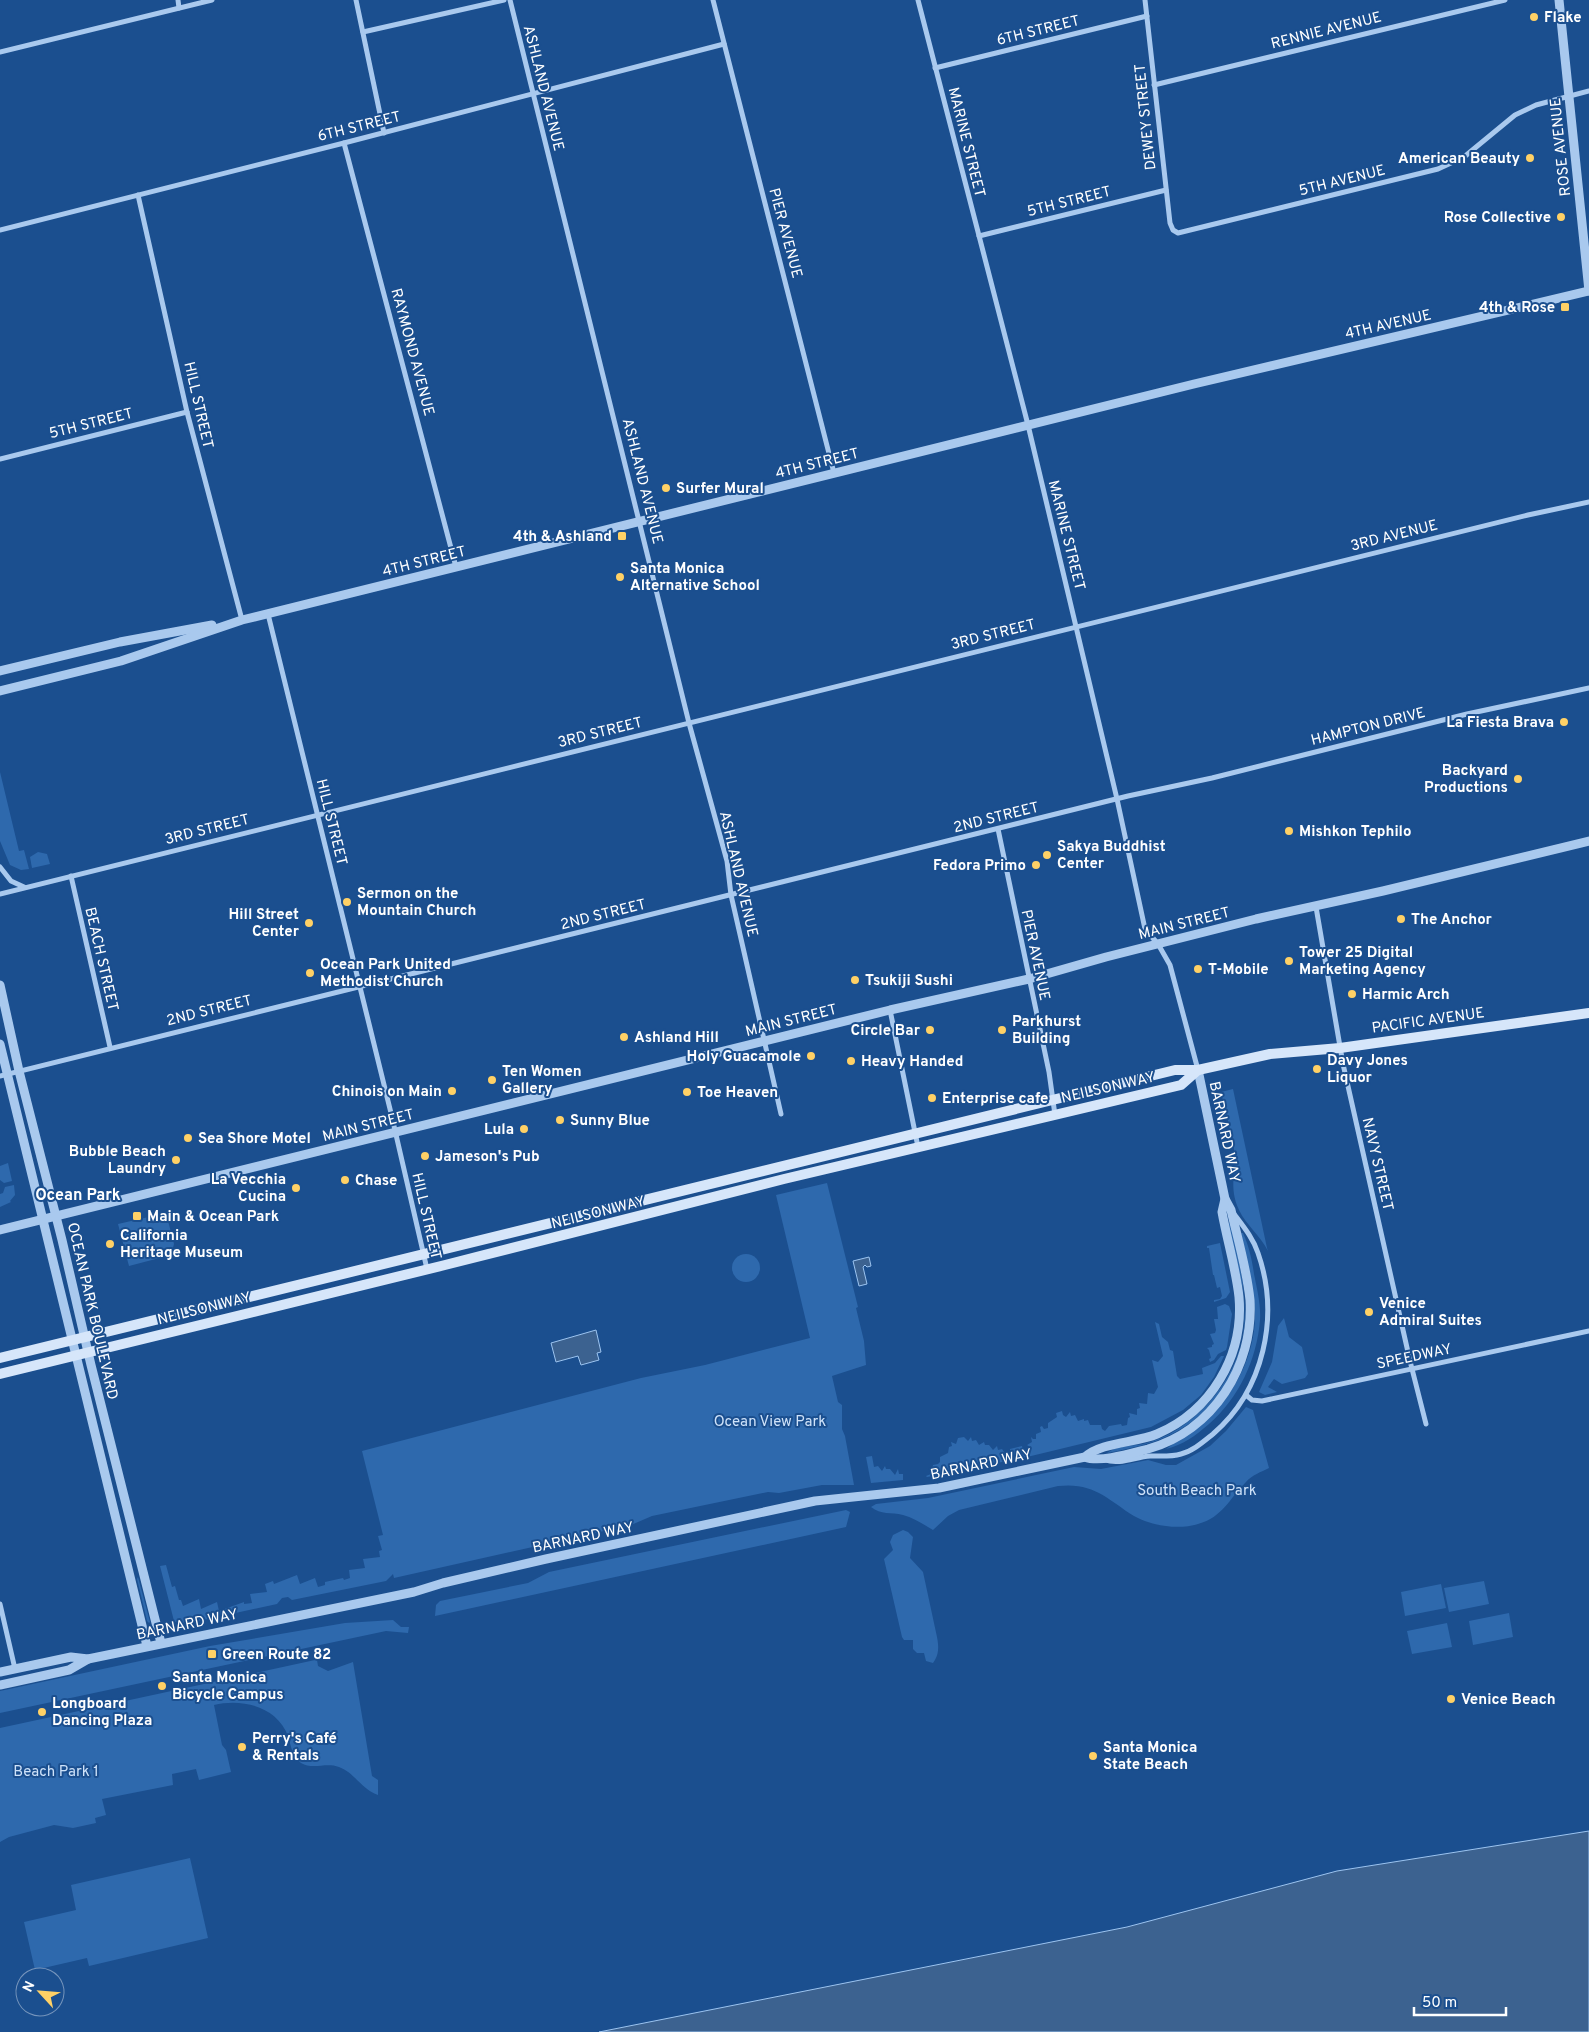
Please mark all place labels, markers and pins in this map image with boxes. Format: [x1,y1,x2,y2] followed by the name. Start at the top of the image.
[1544,9,1582,28] place label: Flake
[1528,11,1540,23] marker: Flake
[1398,150,1520,169] place label: American Beauty
[1524,152,1536,164] marker: American Beauty
[1444,209,1551,228] place label: Rose Collective
[1555,211,1567,223] marker: Rose Collective
[1479,299,1555,318] place label: 4th & Rose
[1559,301,1571,313] marker: 4th & Rose
[676,480,764,499] place label: Surfer Mural
[660,482,672,494] marker: Surfer Mural
[513,528,612,547] place label: 4th & Ashland
[616,530,628,542] marker: 4th & Ashland
[630,560,760,596] place label: Santa Monica Alternative School
[614,571,626,583] marker: Santa Monica Alternative School
[1446,714,1554,733] place label: La Fiesta Brava
[1558,716,1570,728] marker: La Fiesta Brava
[1424,762,1508,798] place label: Backyard Productions
[1512,773,1524,785] marker: Backyard Productions
[1299,823,1411,842] place label: Mishkon Tephilo
[1283,825,1295,837] marker: Mishkon Tephilo
[1057,838,1166,874] place label: Sakya Buddhist Center
[1041,849,1053,861] marker: Sakya Buddhist Center
[933,857,1026,876] place label: Fedora Primo
[1030,859,1042,871] marker: Fedora Primo
[357,885,476,921] place label: Sermon on the Mountain Church
[341,896,353,908] marker: Sermon on the Mountain Church
[228,906,300,942] place label: Hill Street Center
[1411,911,1493,930] place label: The Anchor
[1395,913,1407,925] marker: The Anchor
[303,917,315,929] marker: Hill Street Center
[1299,944,1426,980] place label: Tower 25 Digital Marketing Agency
[1283,955,1295,967] marker: Tower 25 Digital Marketing Agency
[320,956,451,992] place label: Ocean Park United Methodist Church
[1208,961,1269,980] place label: T-Mobile
[1192,963,1204,975] marker: T-Mobile
[304,967,316,979] marker: Ocean Park United Methodist Church
[865,972,953,991] place label: Tsukiji Sushi
[849,974,861,986] marker: Tsukiji Sushi
[1362,986,1450,1005] place label: Harmic Arch
[1346,988,1358,1000] marker: Harmic Arch
[1012,1013,1081,1049] place label: Parkhurst Building
[851,1022,921,1041] place label: Circle Bar
[924,1024,936,1036] marker: Circle Bar
[996,1024,1008,1036] marker: Parkhurst Building
[634,1029,719,1048] place label: Ashland Hill
[618,1031,630,1043] marker: Ashland Hill
[687,1048,801,1067] place label: Holy Guacamole
[805,1050,817,1062] marker: Holy Guacamole
[1327,1052,1408,1088] place label: Davy Jones Liquor
[861,1053,964,1072] place label: Heavy Handed
[845,1055,857,1067] marker: Heavy Handed
[502,1063,582,1099] place label: Ten Women Gallery
[1311,1063,1323,1075] marker: Davy Jones Liquor
[486,1074,498,1086] marker: Ten Women Gallery
[332,1083,442,1102] place label: Chinois on Main
[697,1084,778,1103] place label: Toe Heaven
[446,1085,458,1097] marker: Chinois on Main
[681,1086,693,1098] marker: Toe Heaven
[942,1090,1048,1109] place label: Enterprise cafe
[926,1092,938,1104] marker: Enterprise cafe
[570,1112,650,1131] place label: Sunny Blue
[554,1114,566,1126] marker: Sunny Blue
[484,1121,514,1140] place label: Lula
[518,1123,530,1135] marker: Lula
[198,1130,311,1149] place label: Sea Shore Motel
[182,1132,194,1144] marker: Sea Shore Motel
[69,1143,166,1179] place label: Bubble Beach Laundry
[435,1148,540,1167] place label: Jameson's Pub
[419,1150,431,1162] marker: Jameson's Pub
[170,1154,182,1166] marker: Bubble Beach Laundry
[211,1171,286,1207] place label: La Vecchia Cucina
[355,1172,397,1191] place label: Chase
[339,1174,351,1186] marker: Chase
[290,1182,302,1194] marker: La Vecchia Cucina
[147,1208,279,1227] place label: Main & Ocean Park
[131,1210,143,1222] marker: Main & Ocean Park
[120,1227,243,1263] place label: California Heritage Museum
[104,1238,116,1250] marker: California Heritage Museum
[1379,1295,1482,1331] place label: Venice Admiral Suites
[1363,1306,1375,1318] marker: Venice Admiral Suites
[222,1646,331,1665] place label: Green Route 82
[206,1648,218,1660] marker: Green Route 82
[172,1669,284,1705] place label: Santa Monica Bicycle Campus
[156,1680,168,1692] marker: Santa Monica Bicycle Campus
[1461,1691,1556,1710] place label: Venice Beach
[1445,1693,1457,1705] marker: Venice Beach
[52,1695,152,1731] place label: Longboard Dancing Plaza
[36,1706,48,1718] marker: Longboard Dancing Plaza
[252,1730,337,1766] place label: Perry's Café & Rentals
[1103,1739,1197,1775] place label: Santa Monica State Beach
[236,1741,248,1753] marker: Perry's Café & Rentals
[1087,1750,1099,1762] marker: Santa Monica State Beach

